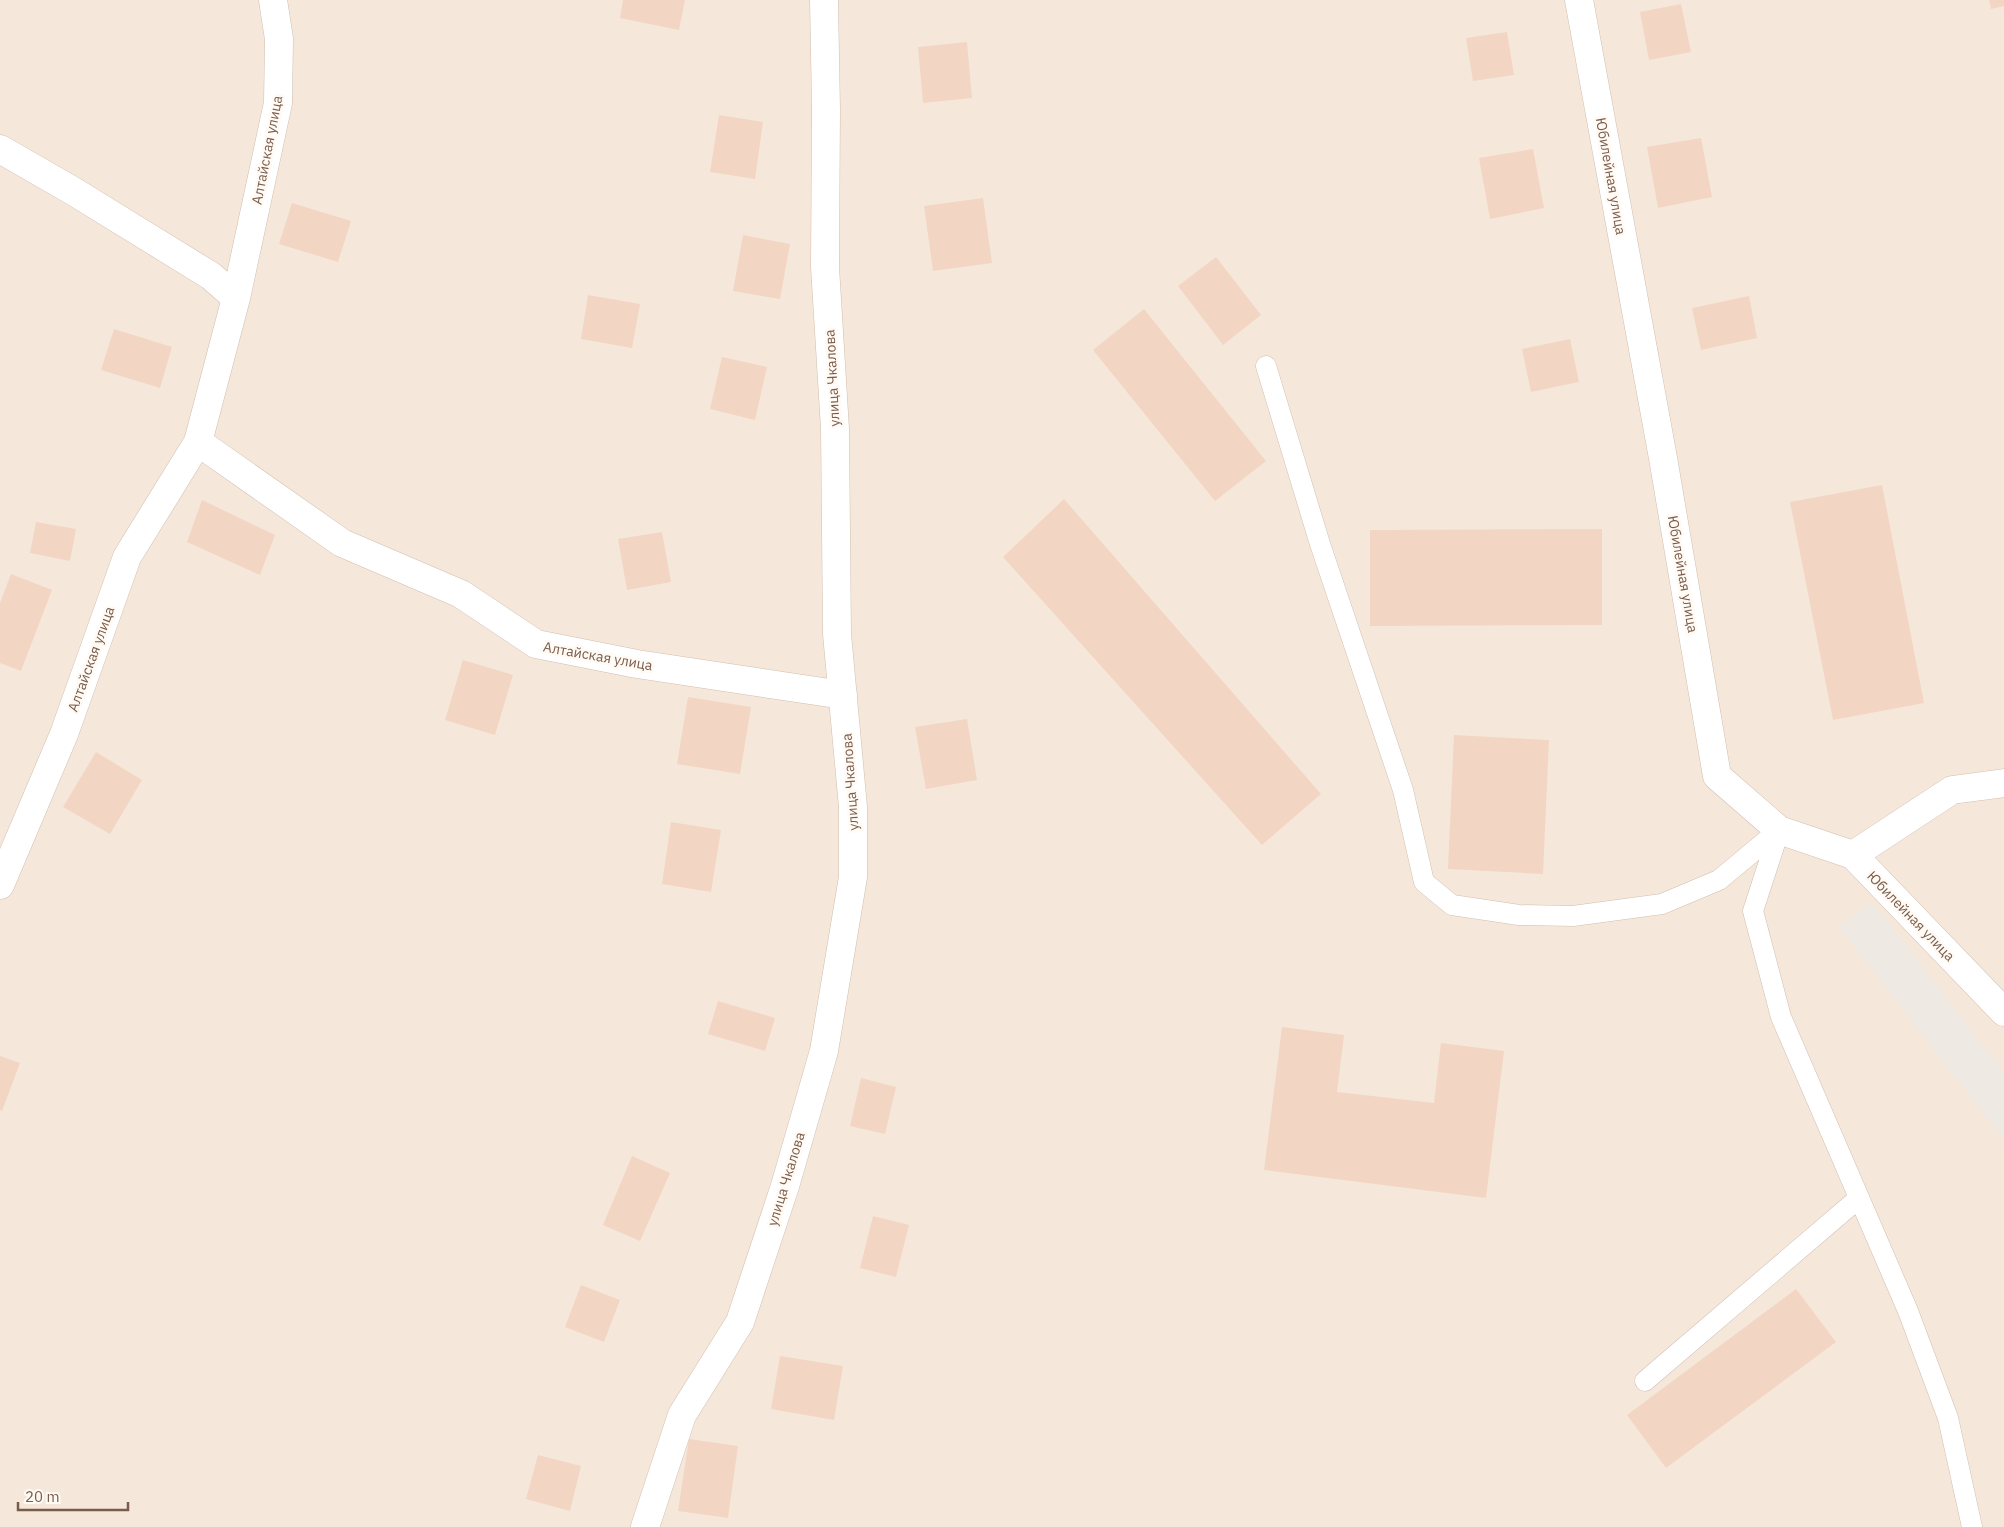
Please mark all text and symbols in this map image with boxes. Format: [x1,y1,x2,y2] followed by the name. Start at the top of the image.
[248,93,287,206] street label: Алтайская улица
[1592,116,1630,237] street label: Юбилейная улица
[820,328,844,427] street label: улица Чкалова
[1664,514,1702,635] street label: Юбилейная улица
[64,603,119,714] street label: Алтайская улица
[542,638,655,675] street label: Алтайская улица
[838,732,862,831] street label: улица Чкалова
[1863,867,1959,965] street label: Юбилейная улица
[763,1129,809,1228] street label: улица Чкалова
[18,1480,128,1512] scale bar
[25,1487,60,1506] text: 20 m

